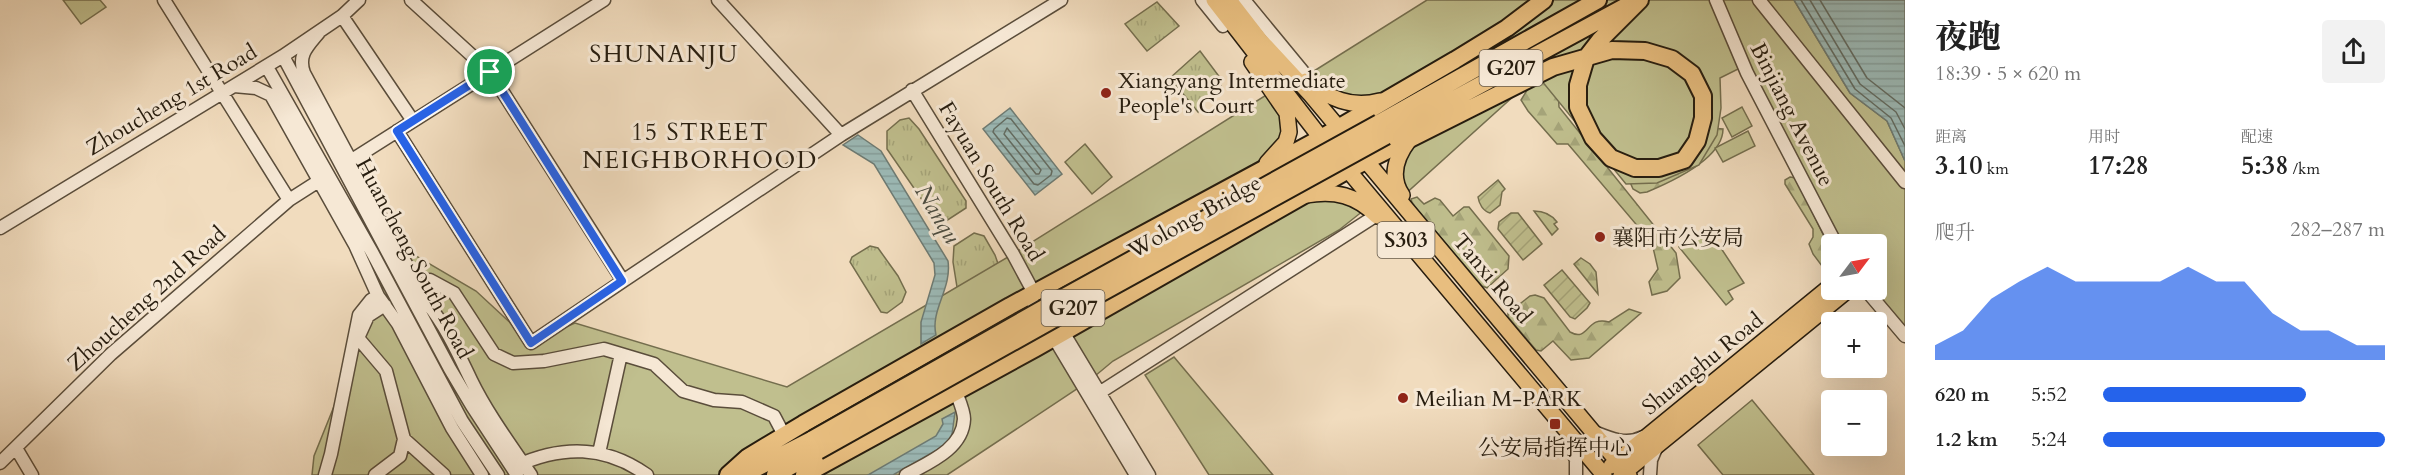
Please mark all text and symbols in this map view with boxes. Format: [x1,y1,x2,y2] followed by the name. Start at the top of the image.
[1935,15,2001,60] text: 夜跑
[2322,20,2385,83] button: share
[80,37,263,163] street label: Zhoucheng 1st Road
[1743,37,1841,191] street label: Binjiang Avenue
[589,38,739,71] district label: SHUNANJU
[464,46,515,97] pin
[1480,50,1543,86] road number: G207
[473,55,506,88] icon: arrive
[1935,60,2081,87] text: 18:39 · 5 × 620 m
[1118,66,1346,121] place label: Xiangyang Intermediate People's Court
[1099,86,1113,100] marker: Xiangyang Intermediate People's Court
[931,96,1051,267] street label: Fayuan South Road
[582,116,818,177] district label: 15 STREET NEIGHBORHOOD
[1935,126,1967,148] text: 距离
[2088,126,2120,148] text: 用时
[2241,126,2273,148] text: 配速
[1935,148,1983,183] text: 3.10
[2088,148,2149,183] text: 17:28
[2241,148,2289,183] text: 5:38
[348,153,480,364] street label: Huancheng South Road
[1983,158,2009,180] text: km
[2289,158,2320,180] text: /km
[1122,168,1266,266] street label: Wolong Bridge
[907,178,968,250] water label: Nanqu
[2290,216,2385,243] text: 282–287 m
[61,219,233,378] street label: Zhoucheng 2nd Road
[1935,219,1975,246] text: 爬升
[1378,222,1434,258] road number: S303
[1612,223,1744,253] place label: 襄阳市公安局
[1446,227,1539,330] street label: Tanxi Road
[1593,230,1607,244] marker: 襄阳市公安局
[1821,234,1887,300] north arrow
[1821,234,1887,456] map controls
[1042,290,1104,326] road number: G207
[1636,305,1770,422] street label: Shuanghu Road
[1821,312,1887,378] button: +
[1935,381,1990,408] text: 620 m
[2031,381,2067,408] text: 5:52
[1415,384,1583,414] place label: Meilian M-PARK
[1821,390,1887,456] button: −
[1396,391,1410,405] marker: Meilian M-PARK
[1548,417,1562,431] marker: 公安局指挥中心
[1935,426,1998,453] text: 1.2 km
[2031,426,2067,453] text: 5:24
[1478,433,1632,463] place label: 公安局指挥中心

